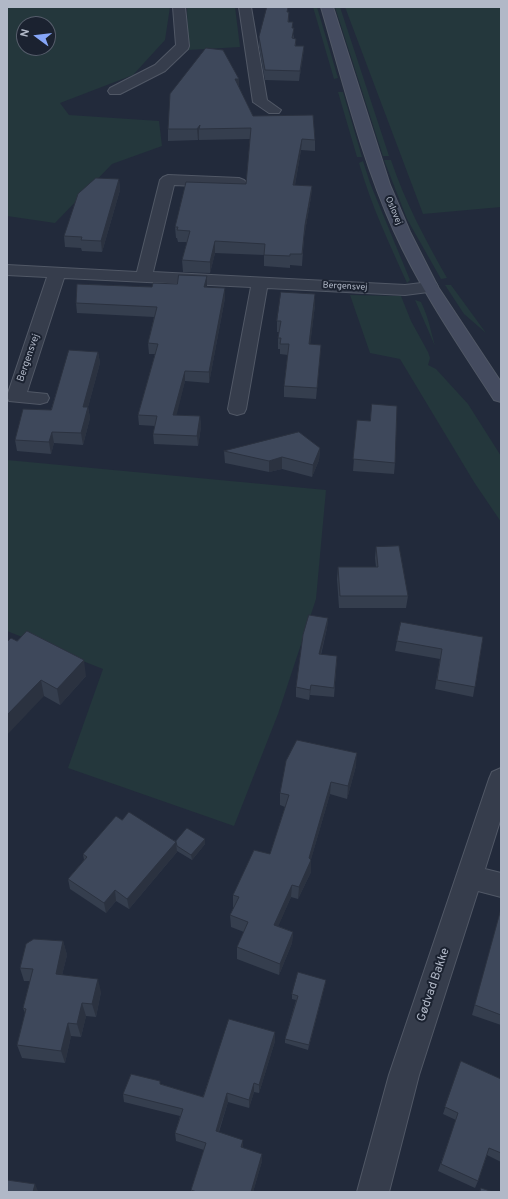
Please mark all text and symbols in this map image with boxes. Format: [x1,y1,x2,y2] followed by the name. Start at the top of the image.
[16,16,56,56] north arrow
[18,28,33,39] text: N
[382,195,404,227] street label: Oslovej
[322,280,368,294] street label: Bergensvej
[15,332,43,384] street label: Bergensvej
[415,946,453,1024] street label: Gødvad Bakke

